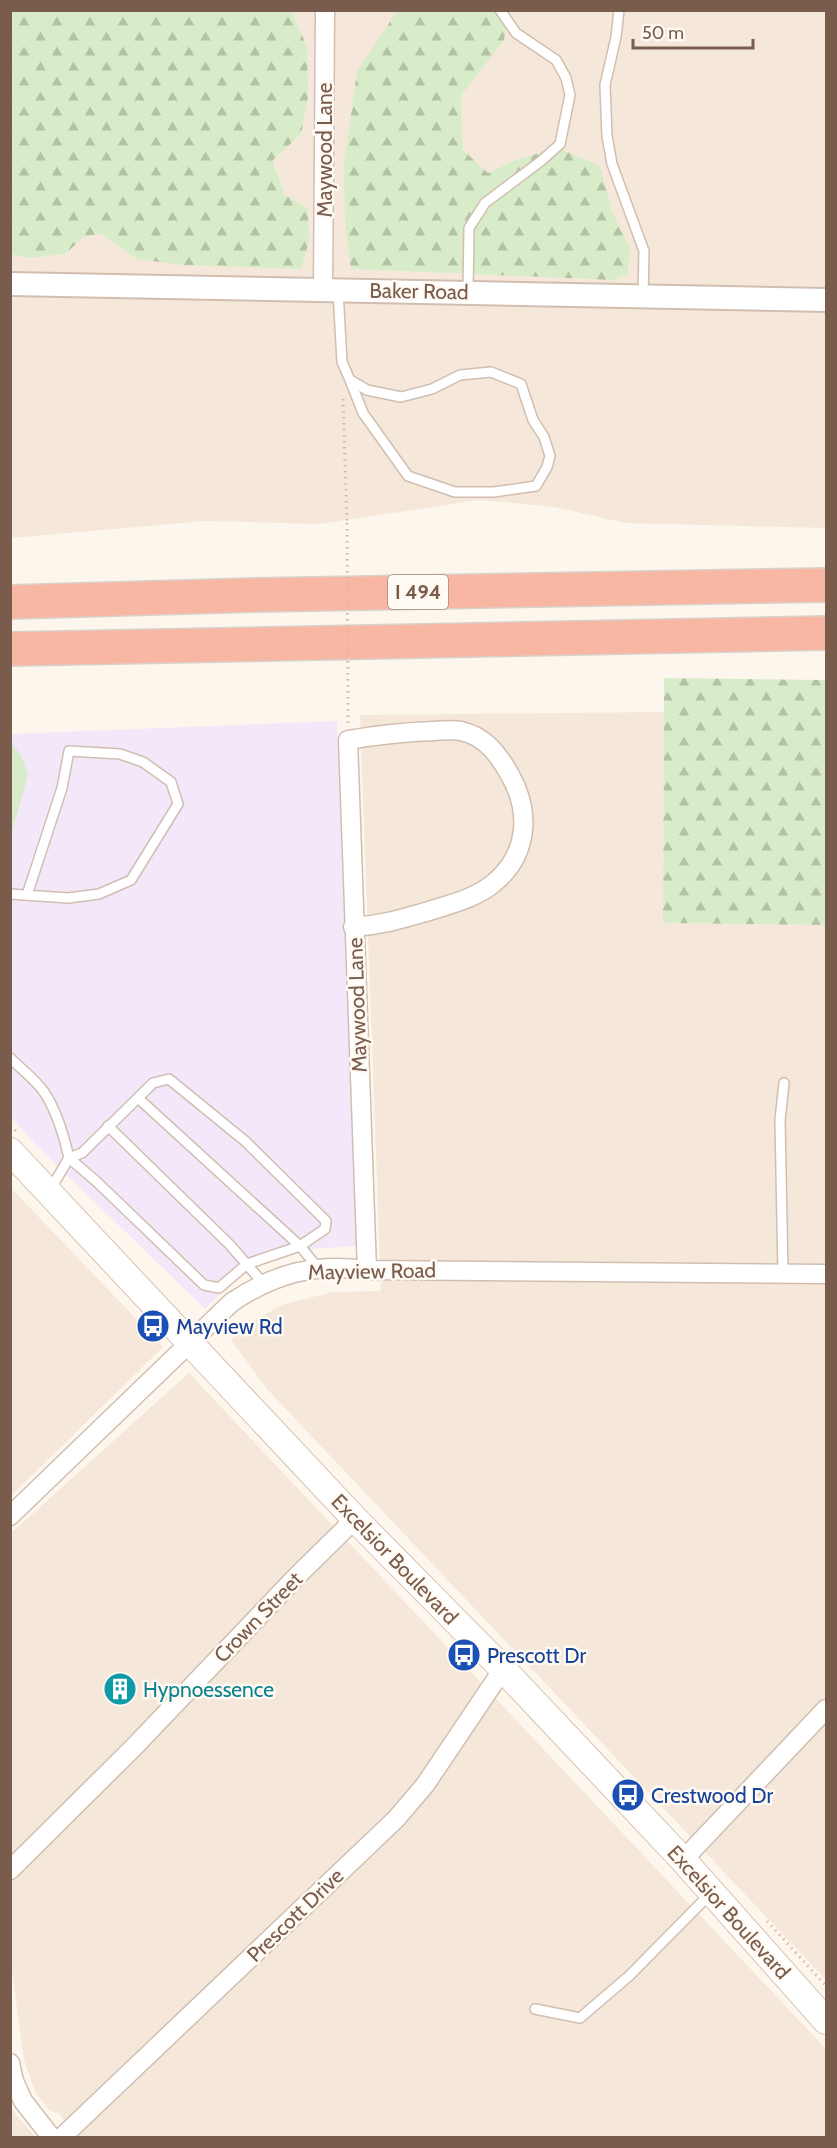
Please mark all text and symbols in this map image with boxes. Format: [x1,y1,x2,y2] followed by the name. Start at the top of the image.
[633,12,753,50] scale bar
[642,22,684,44] text: 50 m
[312,82,337,217] street label: Maywood Lane
[369,278,469,304] street label: Baker Road
[388,575,448,609] road number: I 494
[342,937,372,1073] street label: Maywood Lane
[308,1257,436,1285] street label: Mayview Road
[135,1308,171,1344] bus stop icon: Mayview Rd
[176,1314,283,1339] place label: Mayview Rd
[327,1489,463,1629] street label: Excelsior Boulevard
[209,1566,307,1668] street label: Crown Street
[446,1637,482,1673] bus stop icon: Prescott Dr
[487,1643,586,1668] place label: Prescott Dr
[102,1671,138,1707] building icon: Hypnoessence
[143,1677,274,1702] place label: Hypnoessence
[610,1777,646,1813] bus stop icon: Crestwood Dr
[651,1783,773,1808] place label: Crestwood Dr
[662,1840,796,1984] street label: Excelsior Boulevard
[242,1863,349,1967] street label: Prescott Drive

